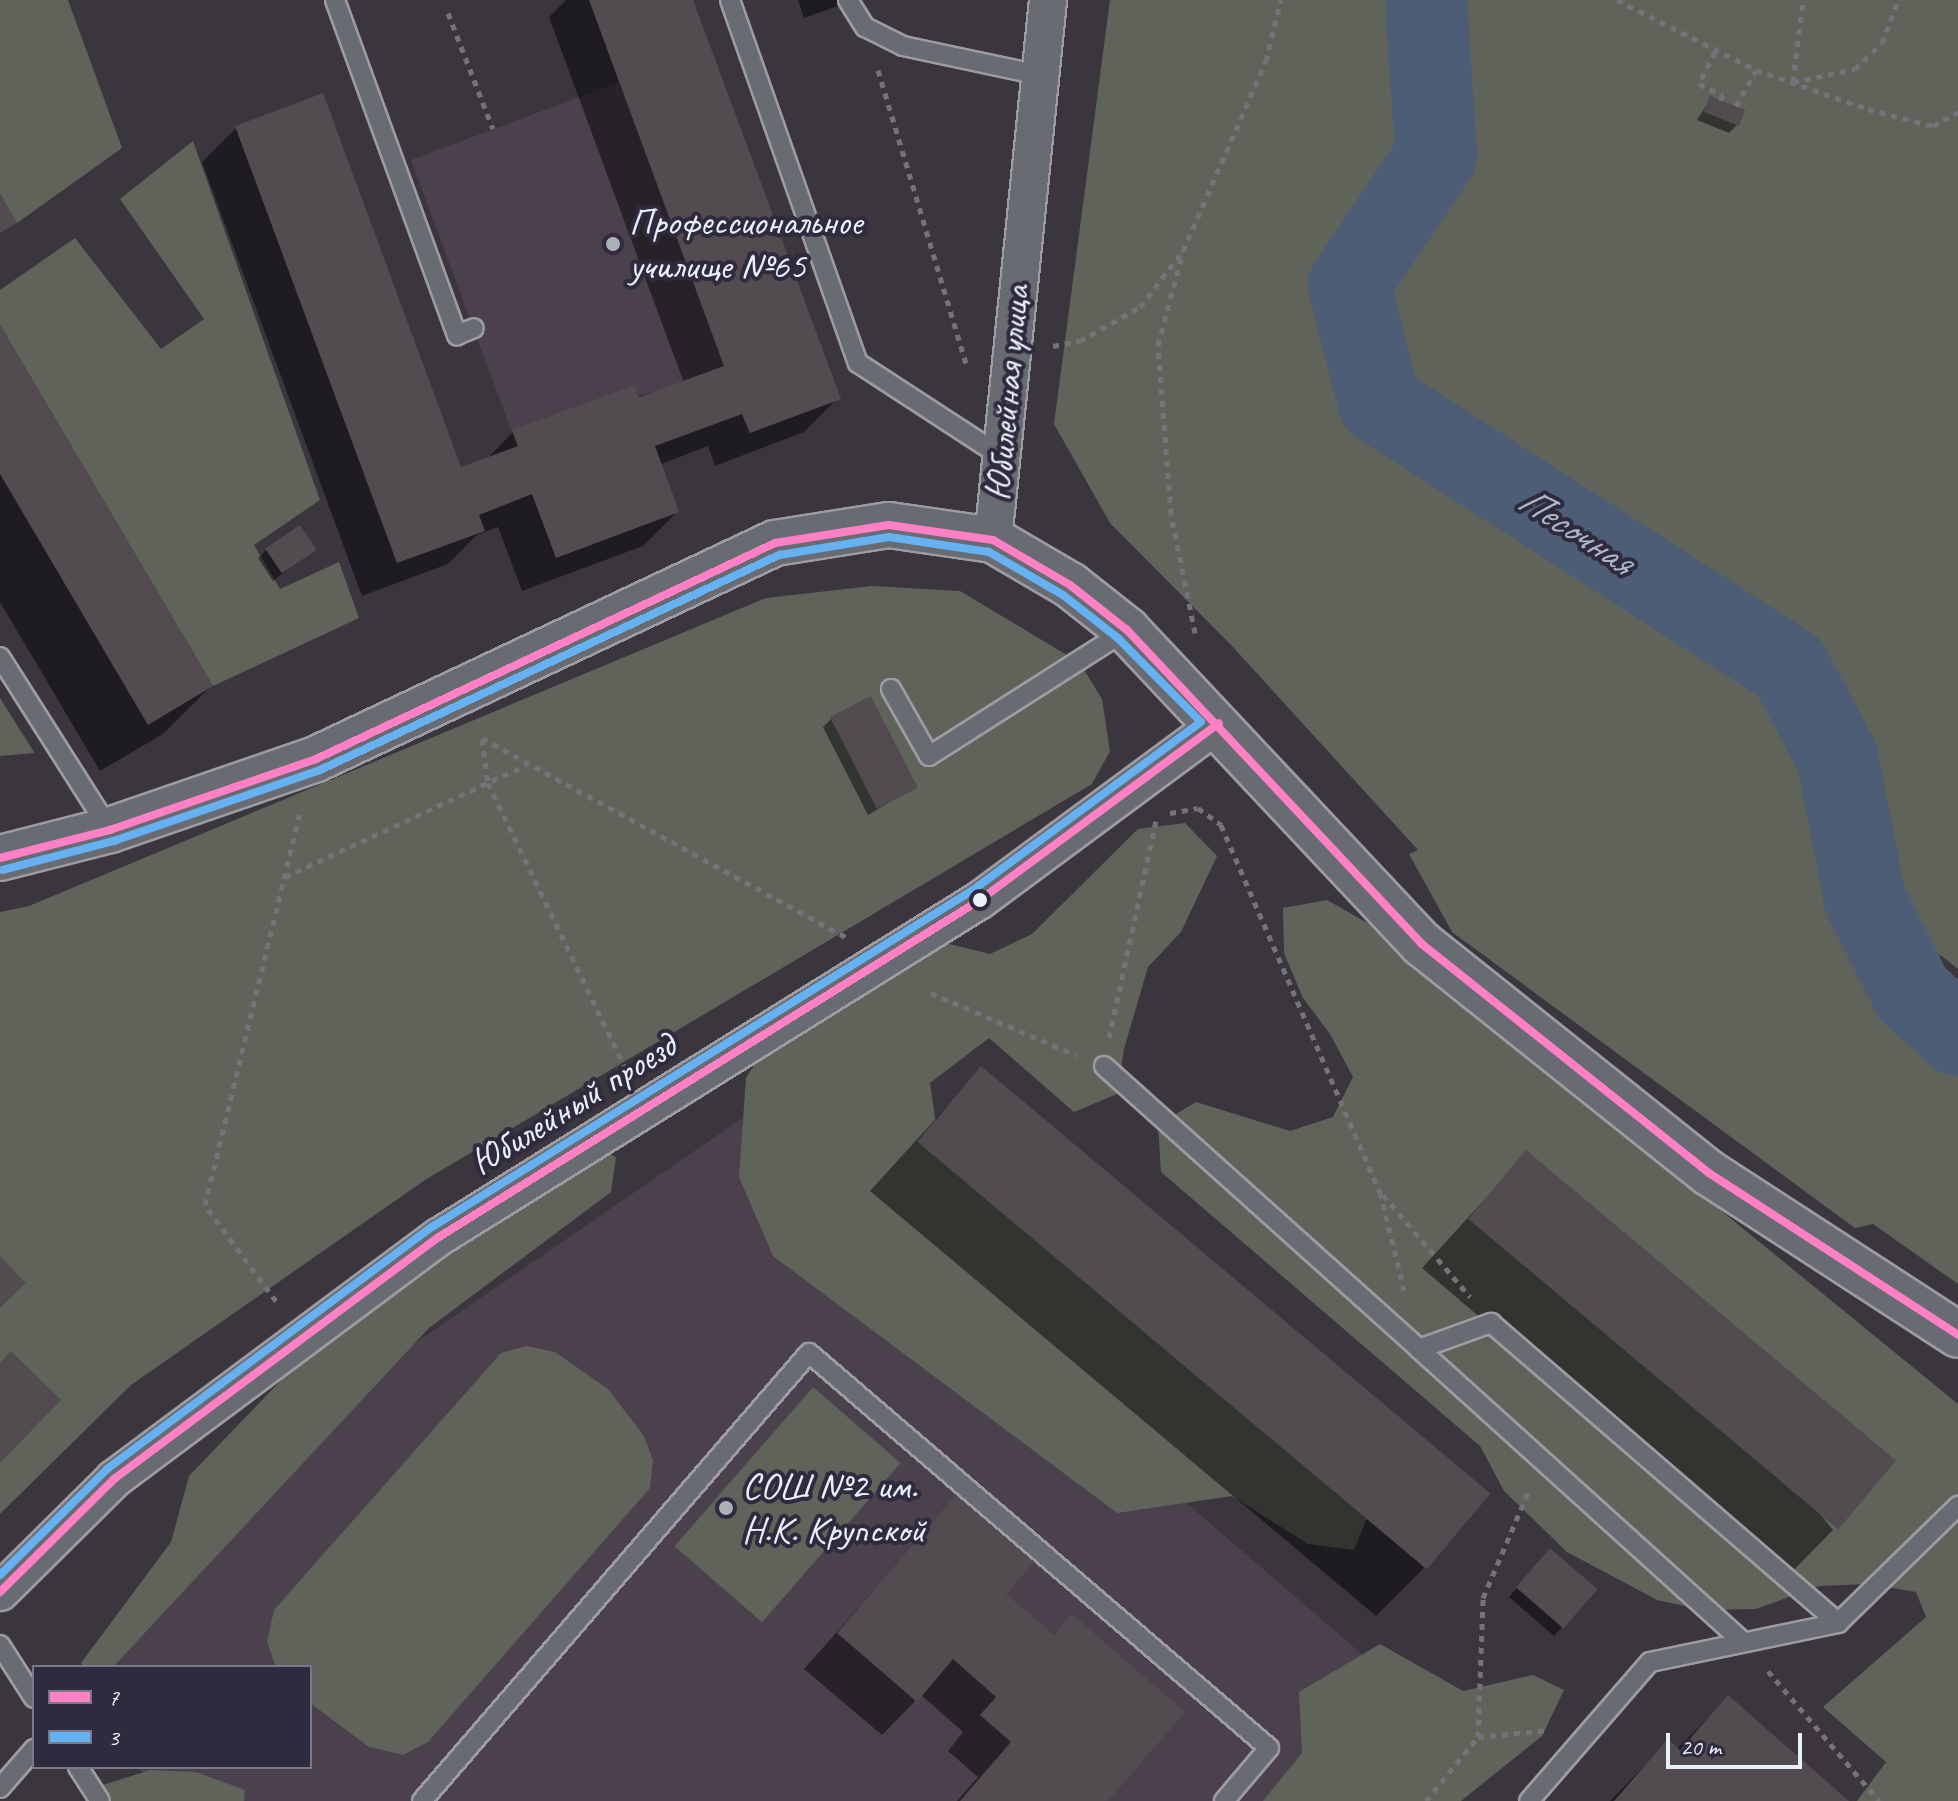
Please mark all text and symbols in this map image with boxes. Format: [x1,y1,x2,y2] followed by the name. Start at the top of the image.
[629,199,862,288] place label: Профессиональное училище №65
[604,235,622,253] marker: Профессиональное училище №65
[975,281,1039,505] street label: Юбилейная улица
[1509,475,1643,585] water label: Песочная
[972,892,988,908] unlabelled marker
[462,1023,684,1185] street label: Юбилейный проезд
[742,1463,925,1552] place label: СОШ №2 им. Н.К. Крупской
[717,1499,735,1517] marker: СОШ №2 им. Н.К. Крупской
[32,1665,312,1769] legend
[108,1682,119,1712] text: 7
[1670,1717,1806,1767] scale bar
[108,1722,119,1752] text: 3
[1680,1732,1721,1762] text: 20 m

